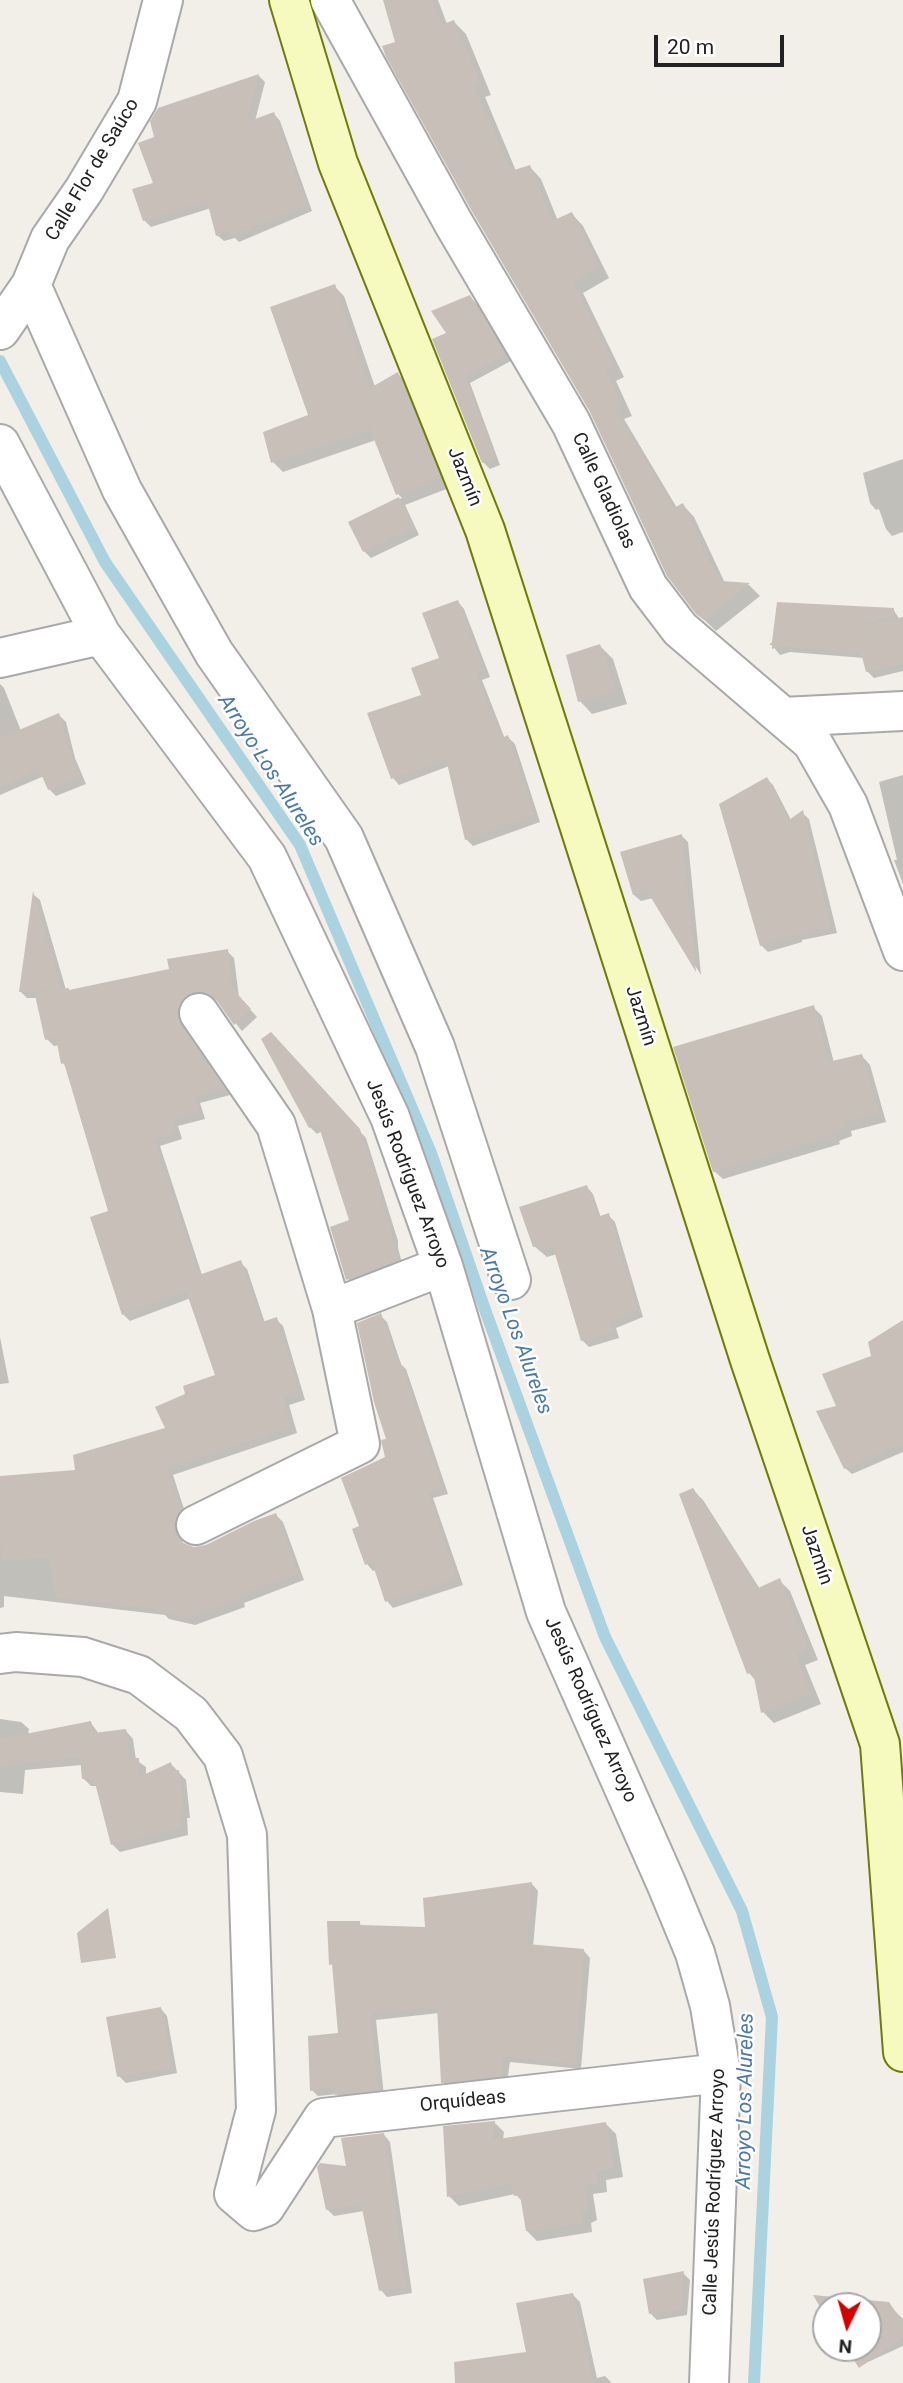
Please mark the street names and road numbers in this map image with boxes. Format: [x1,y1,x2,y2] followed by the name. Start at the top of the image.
[41,95,145,245] street label: Calle Flor de Saúco
[566,429,640,553] street label: Calle Gladiolas
[442,444,486,510] street label: Jazmín
[620,983,660,1049] street label: Jazmín
[360,1076,454,1272] street label: Jesús Rodríguez Arroyo
[795,1522,837,1588] street label: Jazmín
[539,1614,641,1806] street label: Jesús Rodríguez Arroyo
[699,2068,731,2316] street label: Calle Jesús Rodríguez Arroyo
[419,2086,507,2118] street label: Orquídeas

